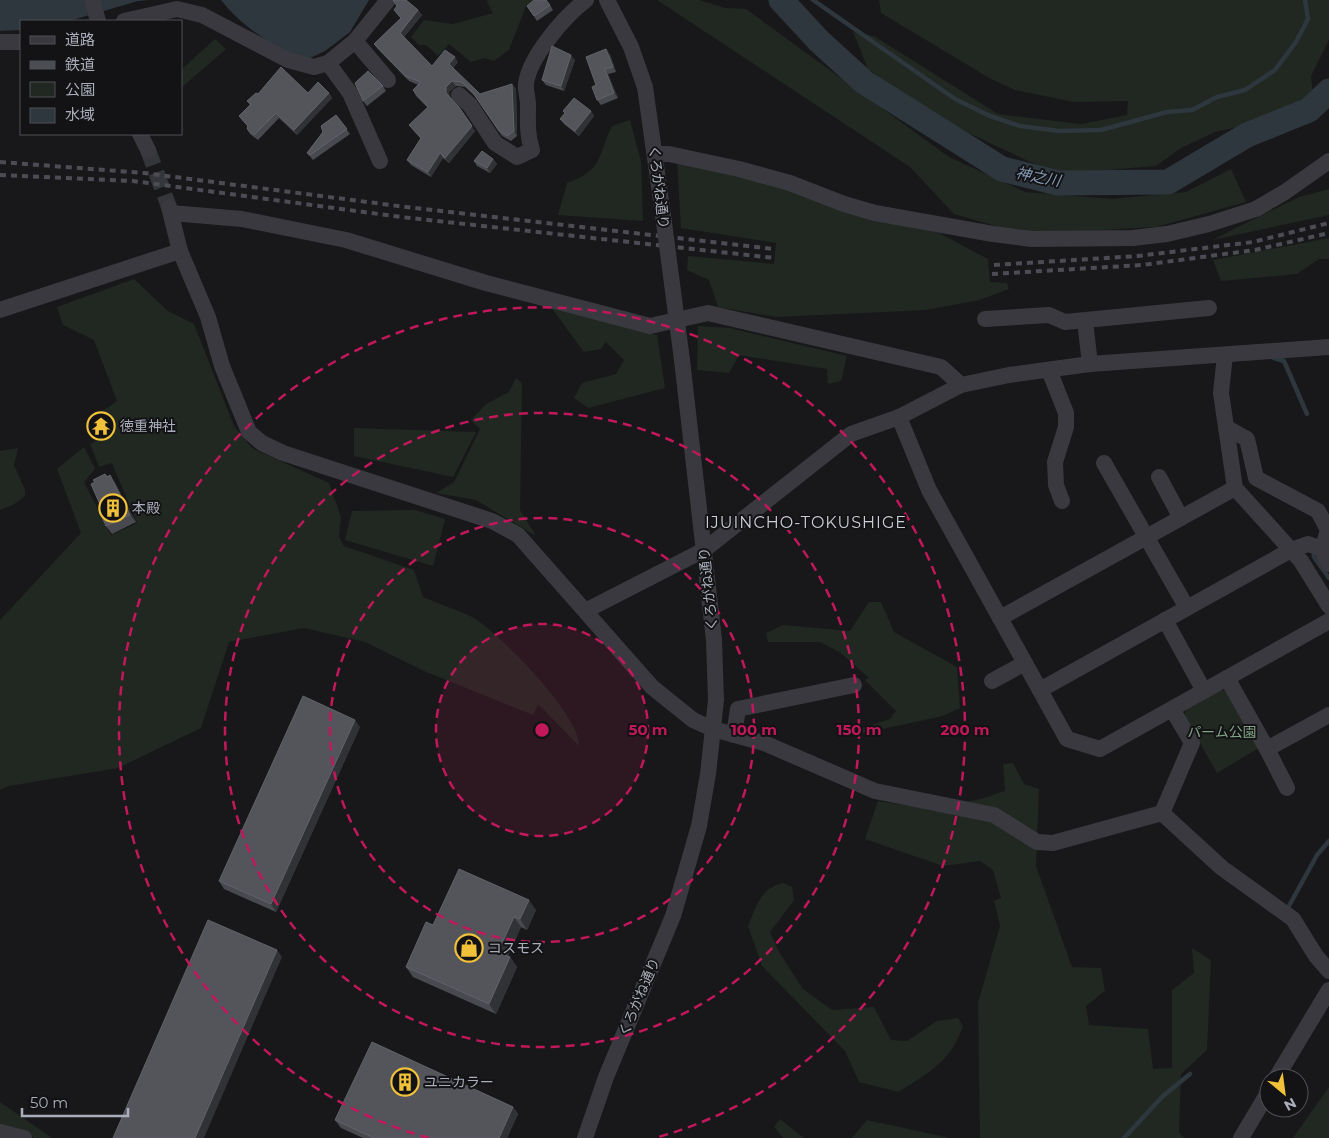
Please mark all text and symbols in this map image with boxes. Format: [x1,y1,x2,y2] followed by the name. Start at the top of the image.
[20,20,182,135] legend
[65,30,95,49] text: 道路
[65,55,95,74] text: 鉄道
[65,80,95,99] text: 公園
[65,105,95,124] text: 水域
[645,144,673,230] street label: くろがね通り
[1014,163,1064,191] water label: 神之川
[86,411,116,441] temple icon: 徳重神社
[120,417,176,435] place label: 徳重神社
[98,493,128,523] building icon: 本殿
[132,499,160,517] place label: 本殿
[705,513,907,532] district label: IJUINCHO-TOKUSHIGE
[695,546,721,632] street label: くろがね通り
[628,720,668,739] text: 50 m
[731,720,777,739] text: 100 m
[837,720,881,739] text: 150 m
[940,720,990,739] text: 200 m
[533,721,551,739] centre of rings
[1187,723,1257,741] park label: パーム公園
[454,933,484,963] shop icon: コスモス
[488,939,544,957] place label: コスモス
[614,955,664,1039] street label: くろがね通り
[390,1067,420,1097] building icon: ユニカラー
[1259,1068,1309,1118] north arrow
[424,1073,494,1091] place label: ユニカラー
[22,1086,129,1118] scale bar
[30,1093,68,1112] text: 50 m
[1281,1094,1300,1115] text: N

